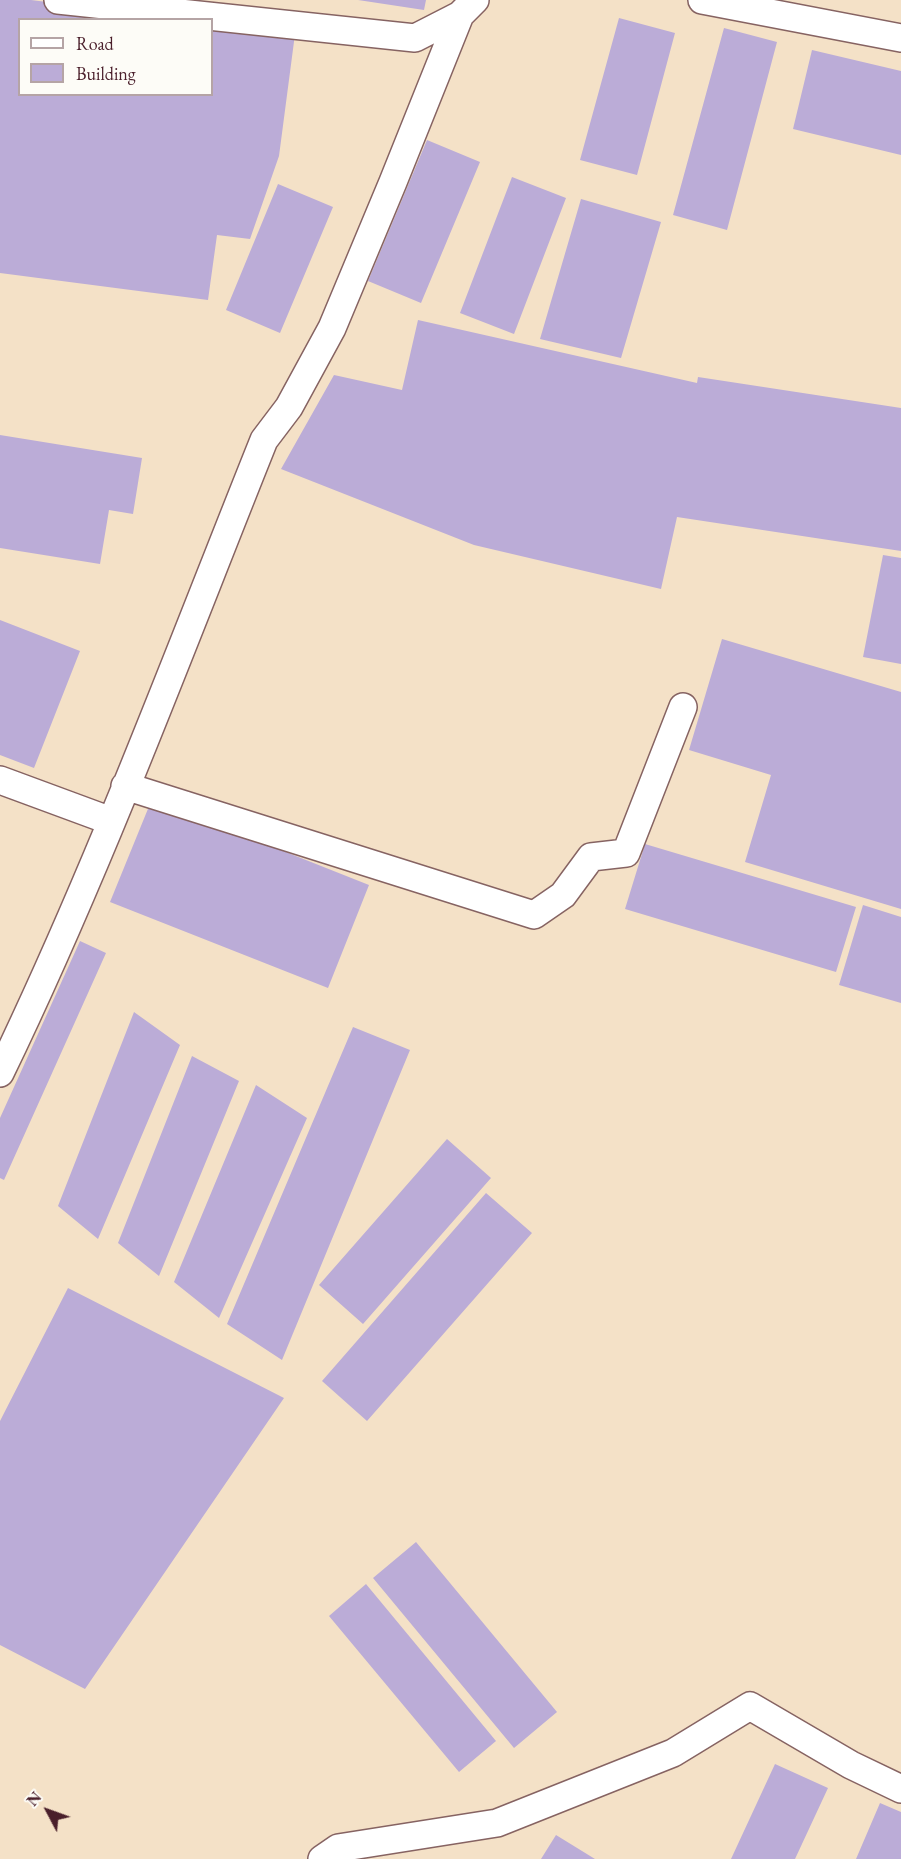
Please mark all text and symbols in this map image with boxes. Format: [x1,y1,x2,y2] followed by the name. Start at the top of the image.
[18,18,213,96] legend
[76,32,114,55] text: Road
[76,62,136,85] text: Building
[18,1781,78,1841] north arrow
[22,1787,46,1811] text: N

